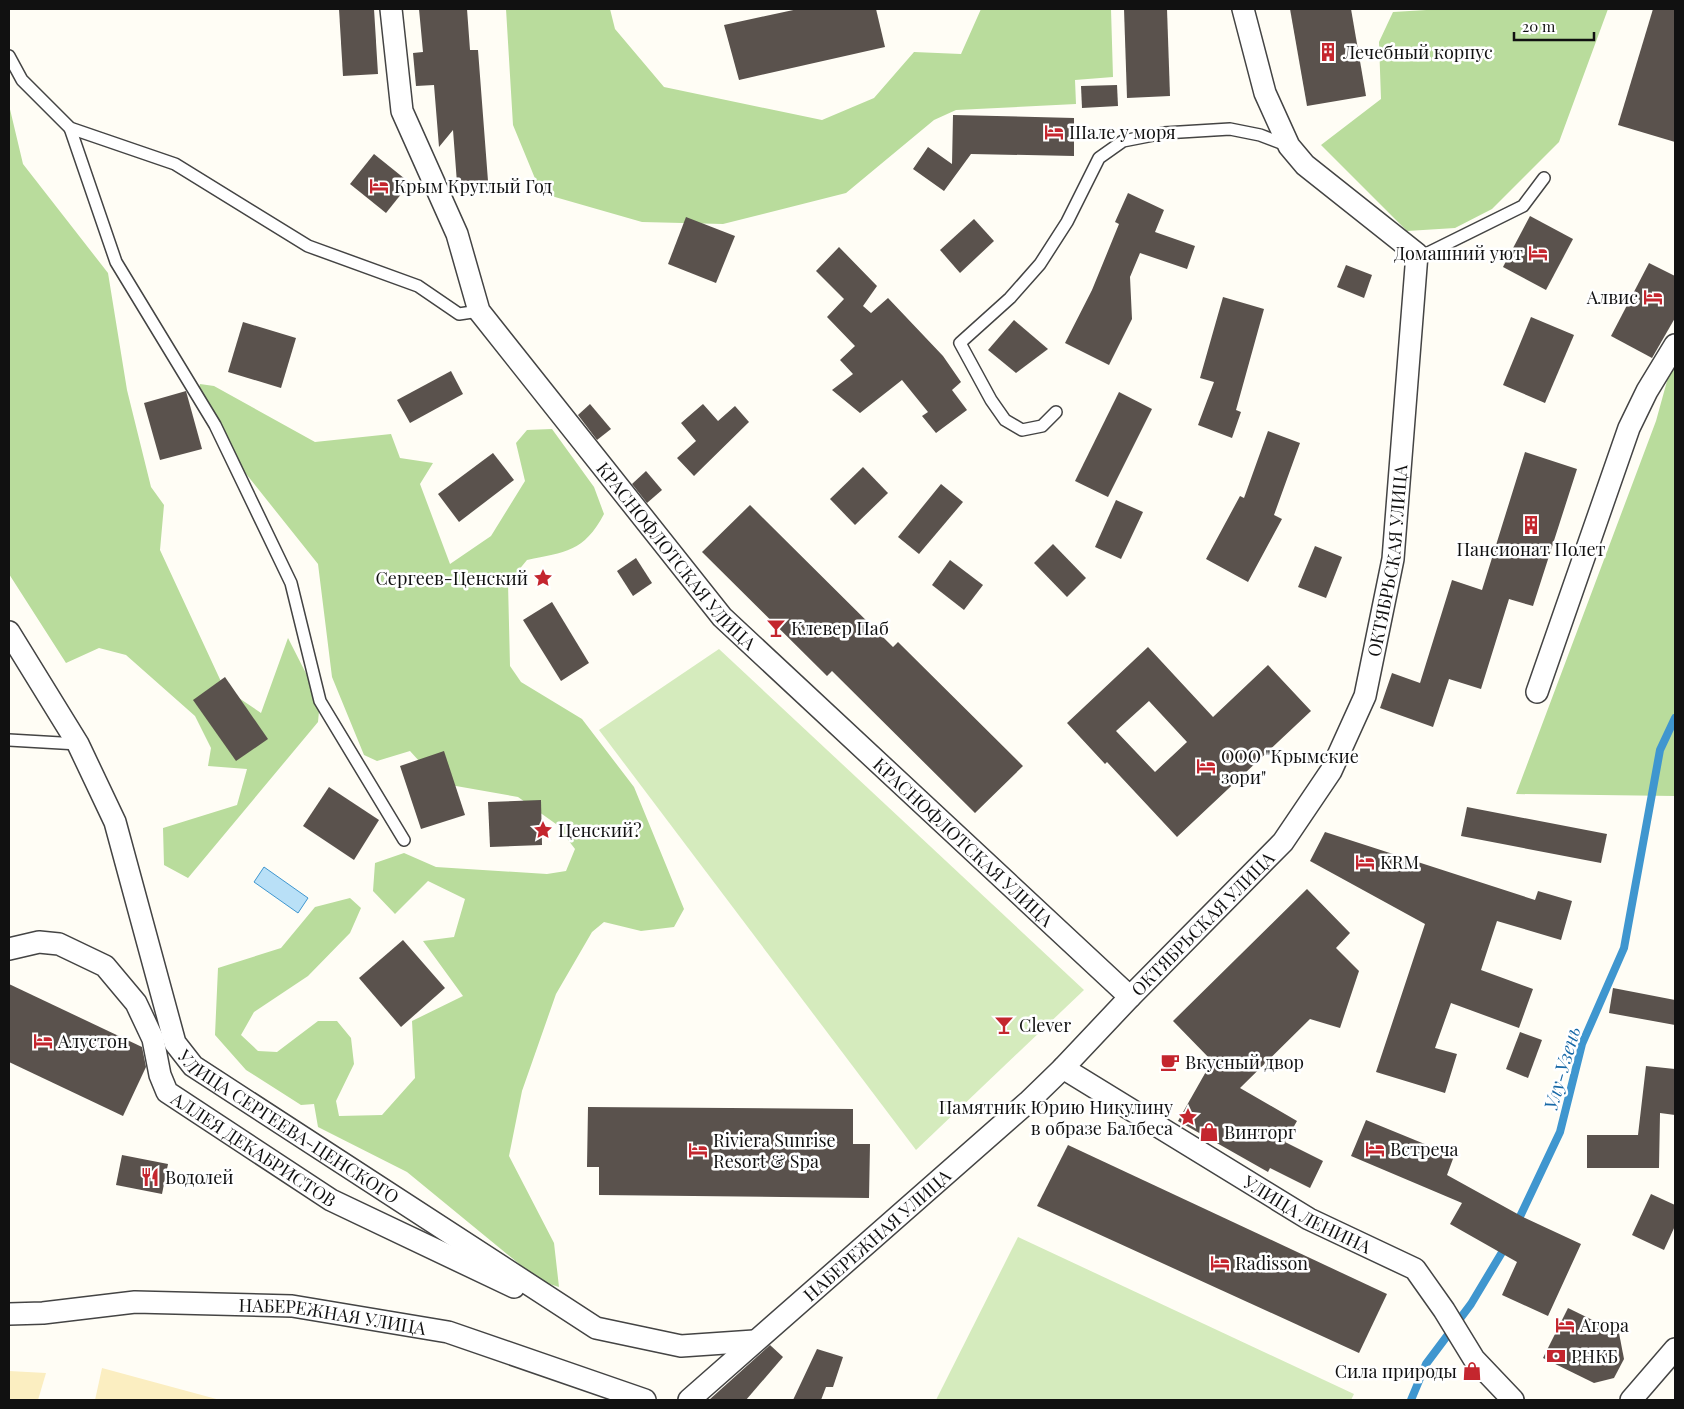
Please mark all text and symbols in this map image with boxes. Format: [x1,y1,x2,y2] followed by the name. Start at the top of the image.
[1514,10,1594,42] scale bar
[1522,16,1556,36] text: 20 m
[1342,40,1493,64] place label: Лечебный корпус
[1317,41,1339,63] building icon: Лечебный корпус
[1069,120,1176,144] place label: Шале у моря
[1043,121,1065,143] hotel icon: Шале у моря
[394,174,553,198] place label: Крым Круглый Год
[368,175,390,197] hotel icon: Крым Круглый Год
[1394,241,1523,265] place label: Домашний уют
[1527,242,1549,264] hotel icon: Домашний уют
[1586,285,1638,309] place label: Алвис
[1642,286,1664,308] hotel icon: Алвис
[591,457,762,655] street label: КРАСНОФЛОТСКАЯ УЛИЦА
[1361,463,1412,659] street label: ОКТЯБРЬСКАЯ УЛИЦА
[1520,514,1542,536] building icon: Пансионат Полет
[1457,537,1605,561] place label: Пансионат Полет
[375,566,528,590] place label: Сергеев-Ценский
[532,567,554,589] place icon: Сергеев-Ценский
[791,616,889,640] place label: Клевер Паб
[765,617,787,639] bar icon: Клевер Паб
[1221,744,1359,789] place label: ООО "Крымские зори"
[868,752,1059,932] street label: КРАСНОФЛОТСКАЯ УЛИЦА
[1195,755,1217,777] hotel icon: ООО "Крымские зори"
[558,818,641,842] place label: Ценский?
[532,819,554,841] place icon: Ценский?
[1126,846,1280,1001] street label: ОКТЯБРЬСКАЯ УЛИЦА
[1380,850,1419,874] place label: KRM
[1354,851,1376,873] hotel icon: KRM
[1019,1013,1071,1037] place label: Clever
[993,1014,1015,1036] bar icon: Clever
[1537,1023,1585,1113] water label: Улу-Узень
[57,1029,128,1053] place label: Алустон
[32,1030,54,1052] hotel icon: Алустон
[172,1044,404,1209] street label: УЛИЦА СЕРГЕЕВА-ЦЕНСКОГО
[1185,1050,1304,1074] place label: Вкусный двор
[1159,1051,1181,1073] cafe icon: Вкусный двор
[166,1086,341,1212] street label: АЛЛЕЯ ДЕКАБРИСТОВ
[939,1095,1173,1140] place label: Памятник Юрию Никулину в образе Балбеса
[1177,1106,1199,1128] place icon: Памятник Юрию Никулину в образе Балбеса
[1224,1120,1296,1144] place label: Винторг
[1198,1121,1220,1143] shop icon: Винторг
[713,1128,836,1173] place label: Riviera Sunrise Resort & Spa
[1390,1137,1459,1161] place label: Встреча
[1364,1138,1386,1160] hotel icon: Встреча
[687,1139,709,1161] hotel icon: Riviera Sunrise Resort & Spa
[798,1163,956,1306] street label: НАБЕРЕЖНАЯ УЛИЦА
[165,1165,234,1189] place label: Водолей
[139,1166,161,1188] restaurant icon: Водолей
[1238,1169,1376,1259] street label: УЛИЦА ЛЕНИНА
[1235,1251,1308,1275] place label: Radisson
[1209,1252,1231,1274] hotel icon: Radisson
[238,1293,429,1340] street label: НАБЕРЕЖНАЯ УЛИЦА
[1579,1313,1629,1337] place label: Агора
[1554,1314,1576,1336] hotel icon: Агора
[1571,1344,1618,1368] place label: РНКБ
[1545,1345,1567,1367] bank icon: РНКБ
[1335,1359,1457,1383] place label: Сила природы
[1461,1360,1483,1382] shop icon: Сила природы

